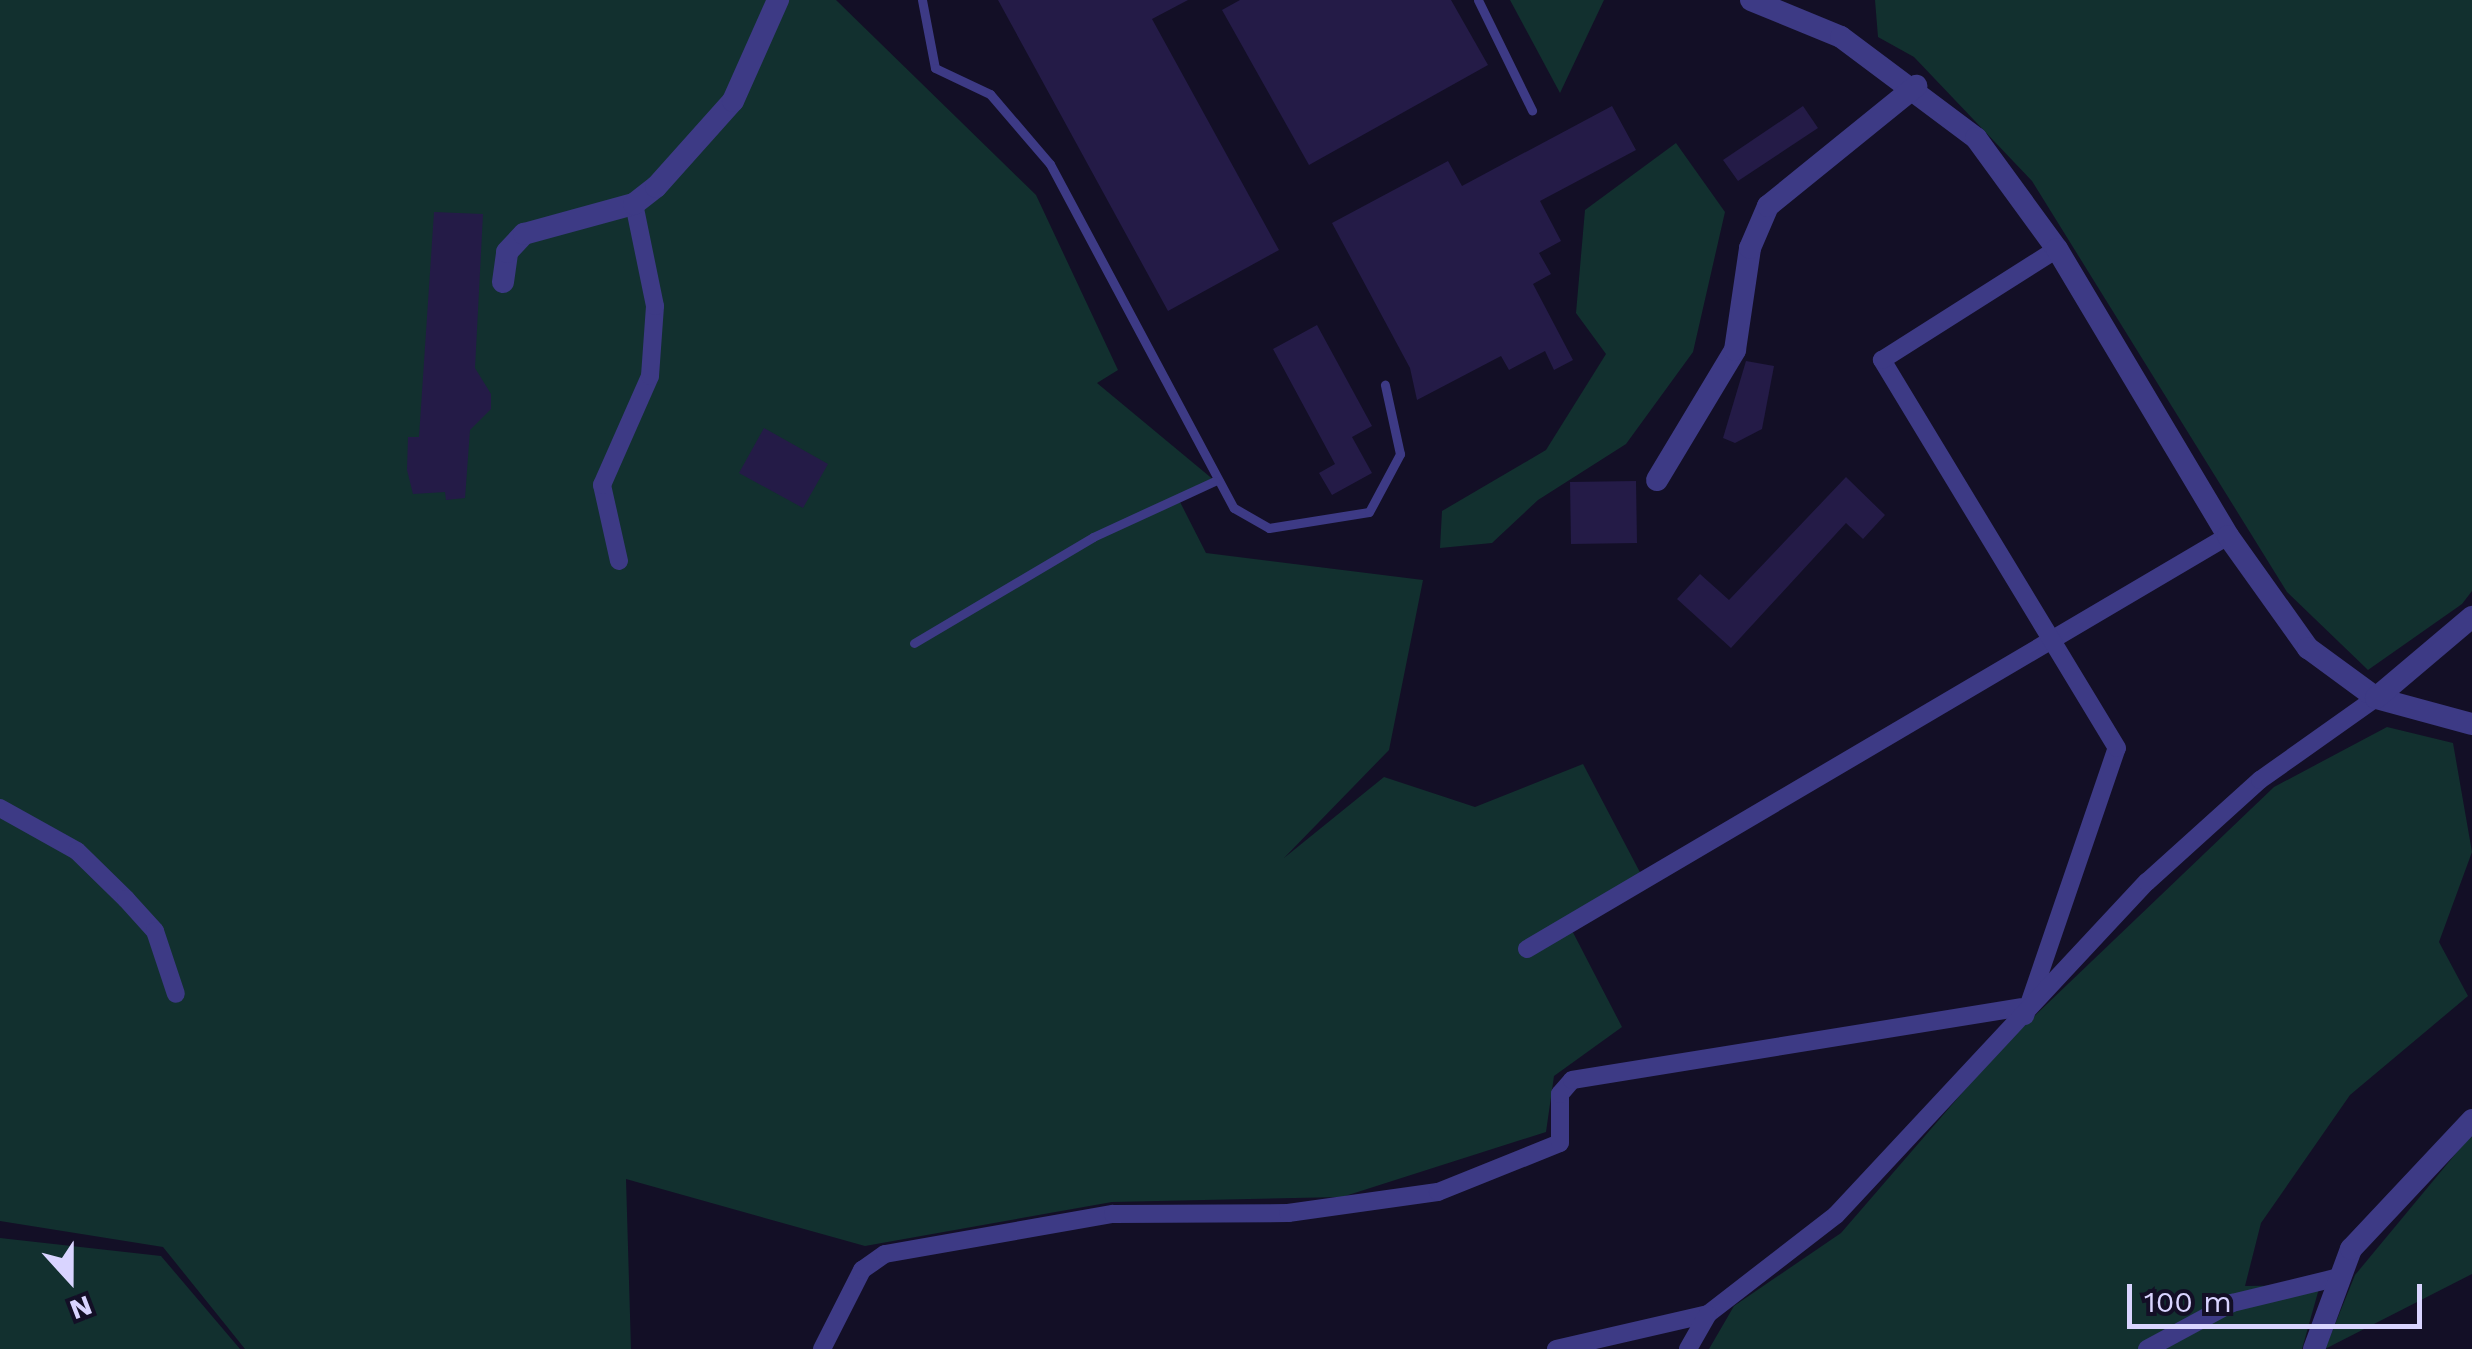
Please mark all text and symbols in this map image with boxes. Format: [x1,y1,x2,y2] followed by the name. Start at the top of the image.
[20,1229,120,1329] north arrow
[2132,1264,2427,1326] scale bar
[2144,1284,2232,1319] text: 100 m
[65,1288,97,1327] text: N

